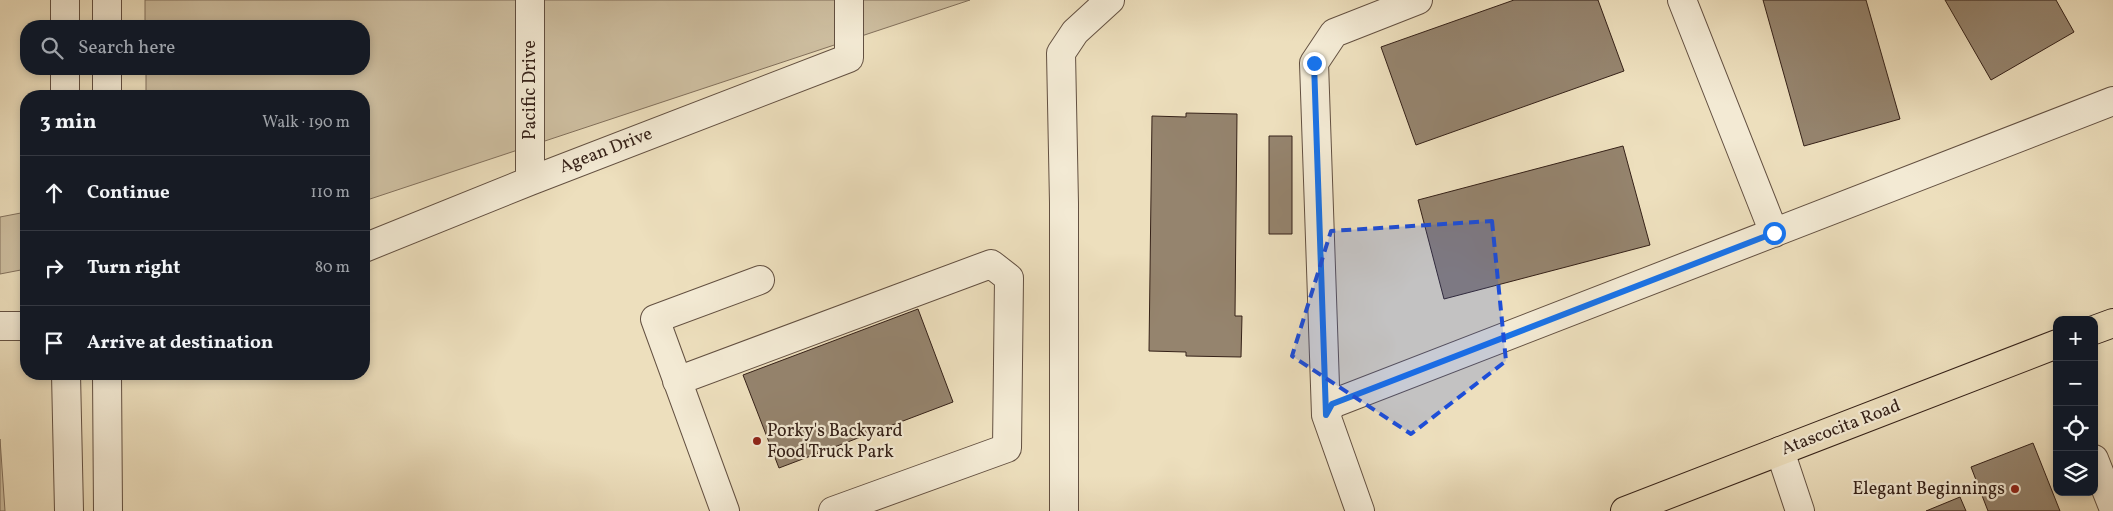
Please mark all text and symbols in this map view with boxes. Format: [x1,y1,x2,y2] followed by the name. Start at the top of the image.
[20,20,370,75] search box
[38,34,66,62] icon: search
[78,35,175,61] text: Search here
[518,40,543,140] street label: Pacific Drive
[1303,52,1326,75] route end
[40,108,96,137] text: 3 min
[262,112,350,134] text: Walk · 190 m
[556,122,656,180] street label: Agean Drive
[40,179,68,207] icon: ahead
[87,180,170,206] text: Continue
[311,182,350,204] text: 110 m
[1763,222,1786,245] route start
[40,254,68,282] icon: right
[87,255,180,281] text: Turn right
[315,257,350,279] text: 80 m
[2053,316,2098,496] map controls
[2053,316,2098,361] button: +
[40,329,68,357] icon: arrive
[87,330,273,356] text: Arrive at destination
[2053,361,2098,406] button: −
[1778,394,1904,462] street label: Atascocita Road
[2053,406,2098,451] button: locate
[767,419,903,465] place label: Porky's Backyard Food Truck Park
[751,435,763,447] marker: Porky's Backyard Food Truck Park
[2053,451,2098,496] button: layers
[1853,477,2005,502] place label: Elegant Beginnings
[2009,483,2021,495] marker: Elegant Beginnings

